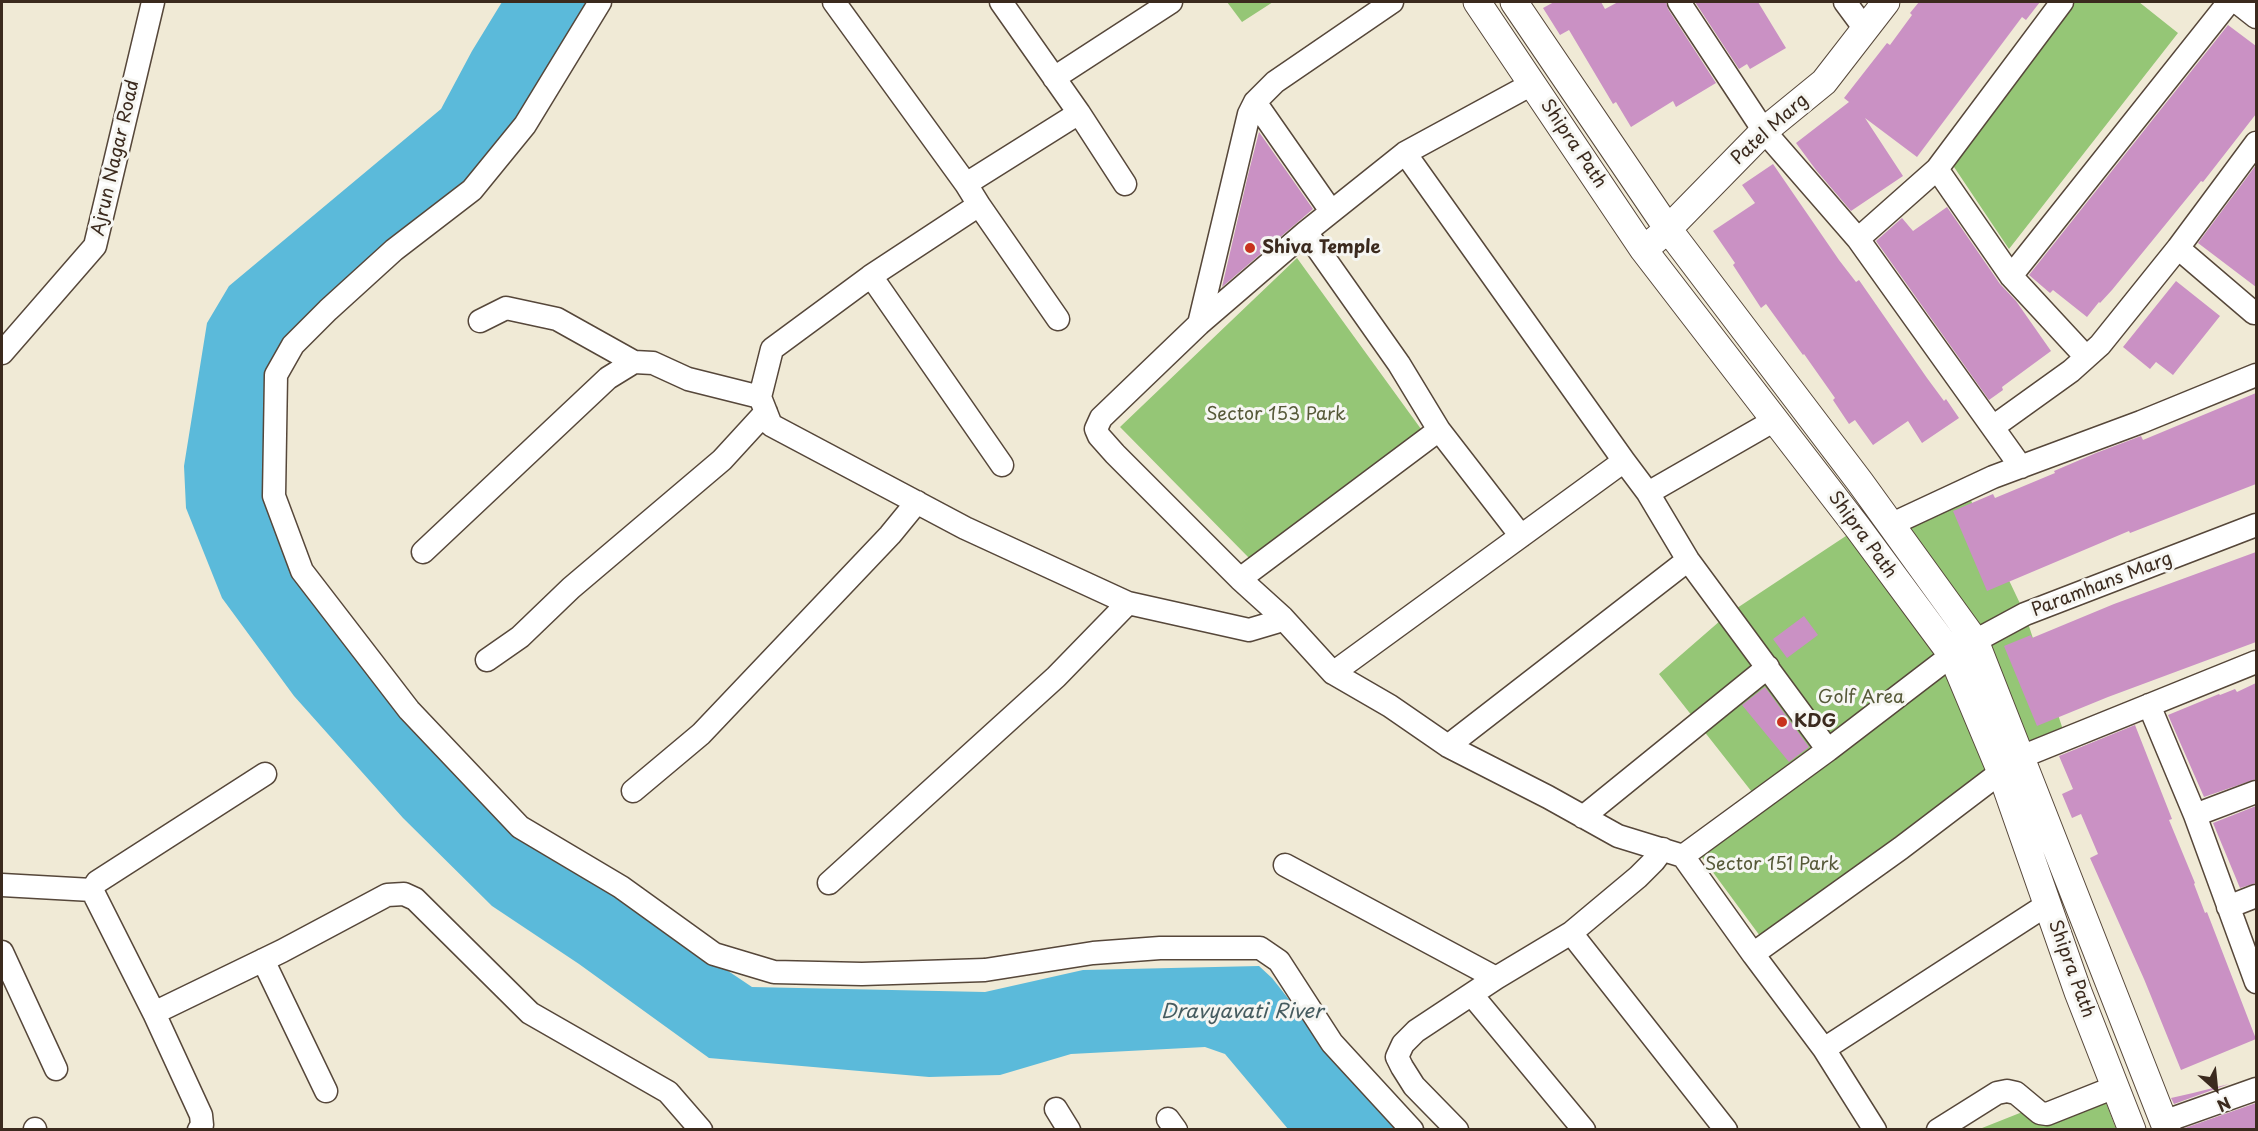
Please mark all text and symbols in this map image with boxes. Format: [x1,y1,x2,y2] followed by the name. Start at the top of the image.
[88,78,144,238] street label: Ajrun Nagar Road
[1727,90,1813,170] street label: Patel Marg
[1535,96,1611,192] street label: Shipra Path
[1262,237,1381,259] place label: Shiva Temple
[1243,241,1257,255] marker: Shiva Temple
[1206,404,1346,426] park label: Sector 153 Park
[1823,487,1901,583] street label: Shipra Path
[2029,548,2175,622] street label: Paramhans Marg
[1818,687,1904,709] park label: Golf Area
[1794,711,1836,733] place label: KDG
[1775,715,1789,729] marker: KDG
[1705,854,1839,876] park label: Sector 151 Park
[2043,917,2099,1021] street label: Shipra Path
[1161,1000,1323,1024] water label: Dravyavati River
[2186,1059,2246,1119] north arrow
[2213,1091,2235,1119] text: N

